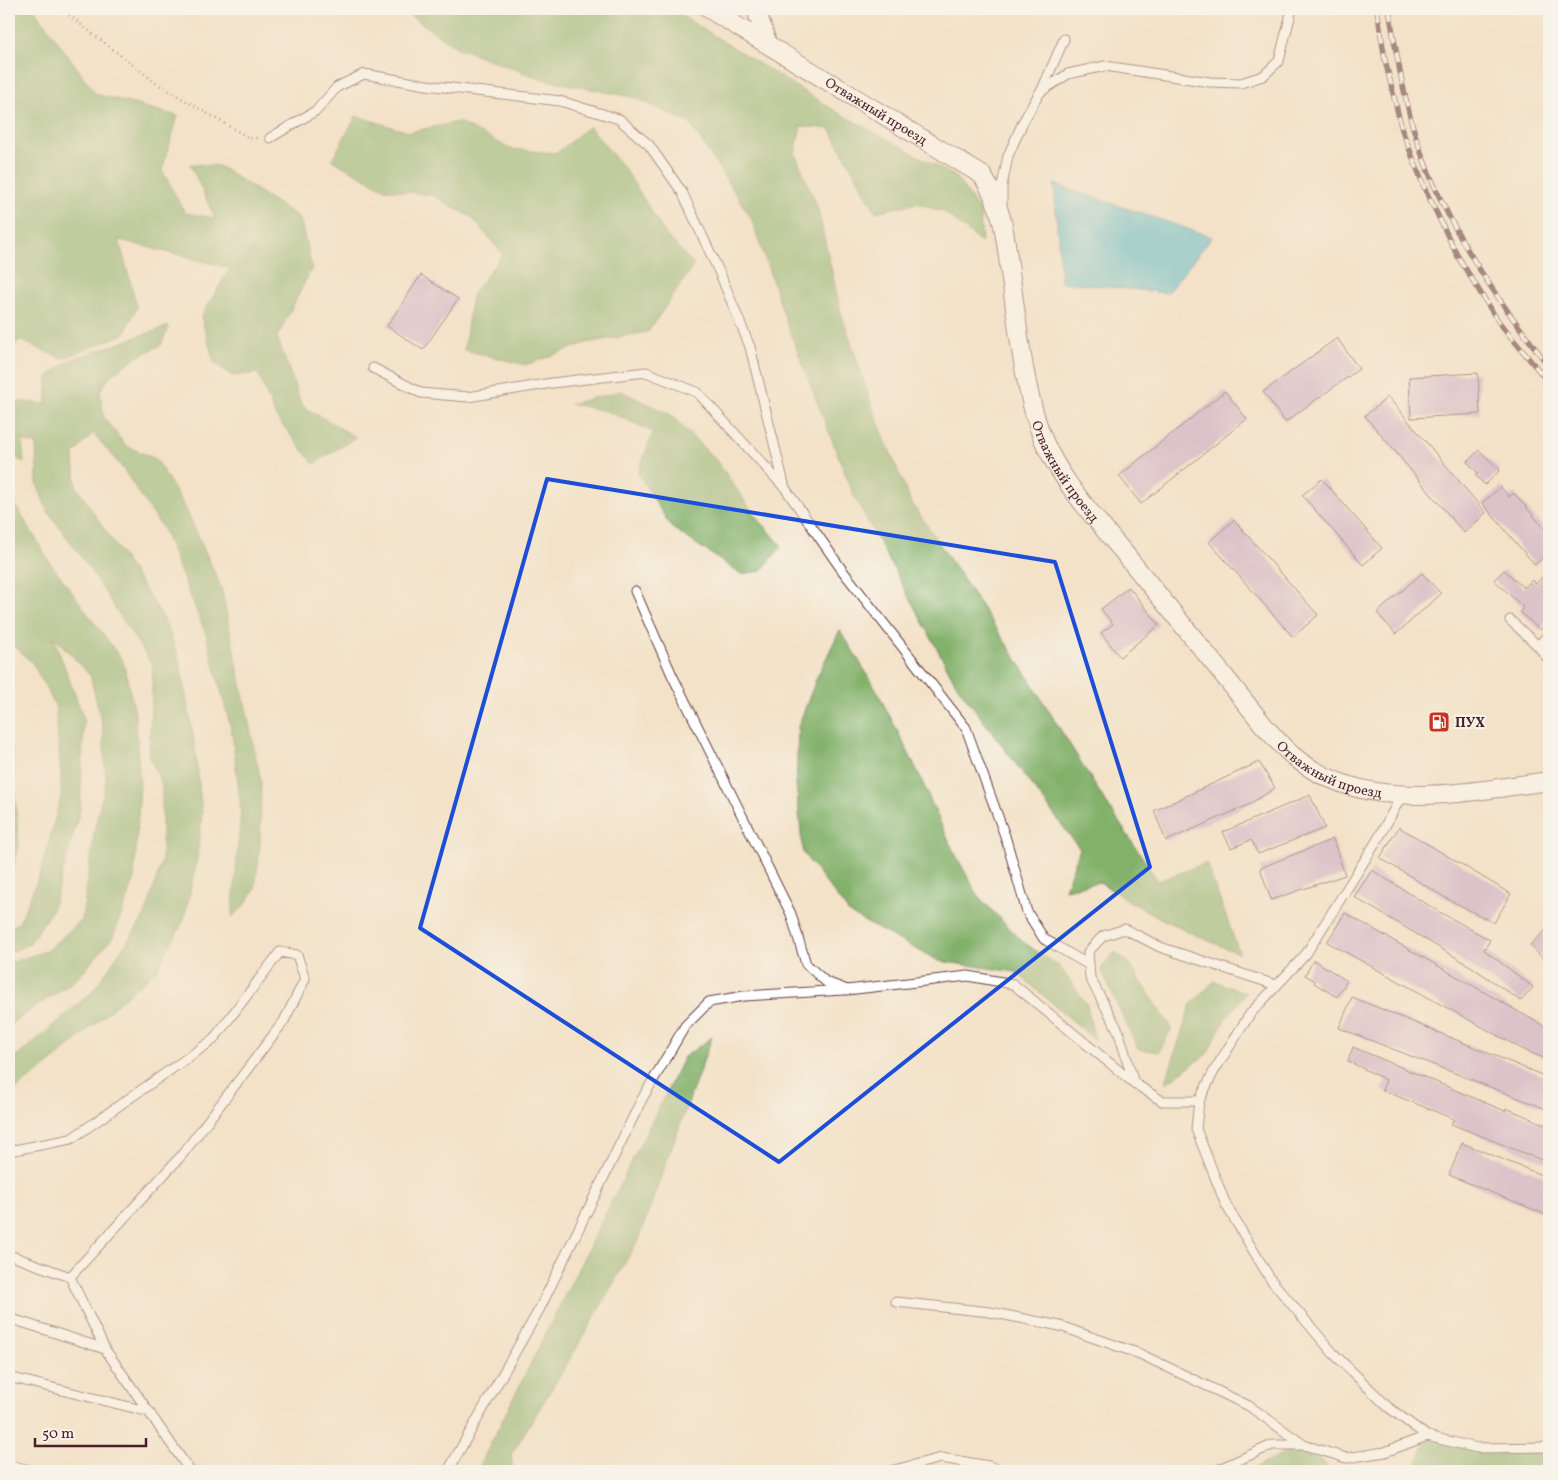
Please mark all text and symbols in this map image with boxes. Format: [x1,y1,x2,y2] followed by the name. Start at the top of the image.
[821,74,930,151] street label: Отважный проезд
[1026,418,1103,527] street label: Отважный проезд
[1427,710,1451,734] fuel station icon: ПУХ
[1455,714,1485,733] place label: ПУХ
[1271,737,1383,804] street label: Отважный проезд
[35,1415,146,1447] scale bar
[42,1424,74,1445] text: 50 m

